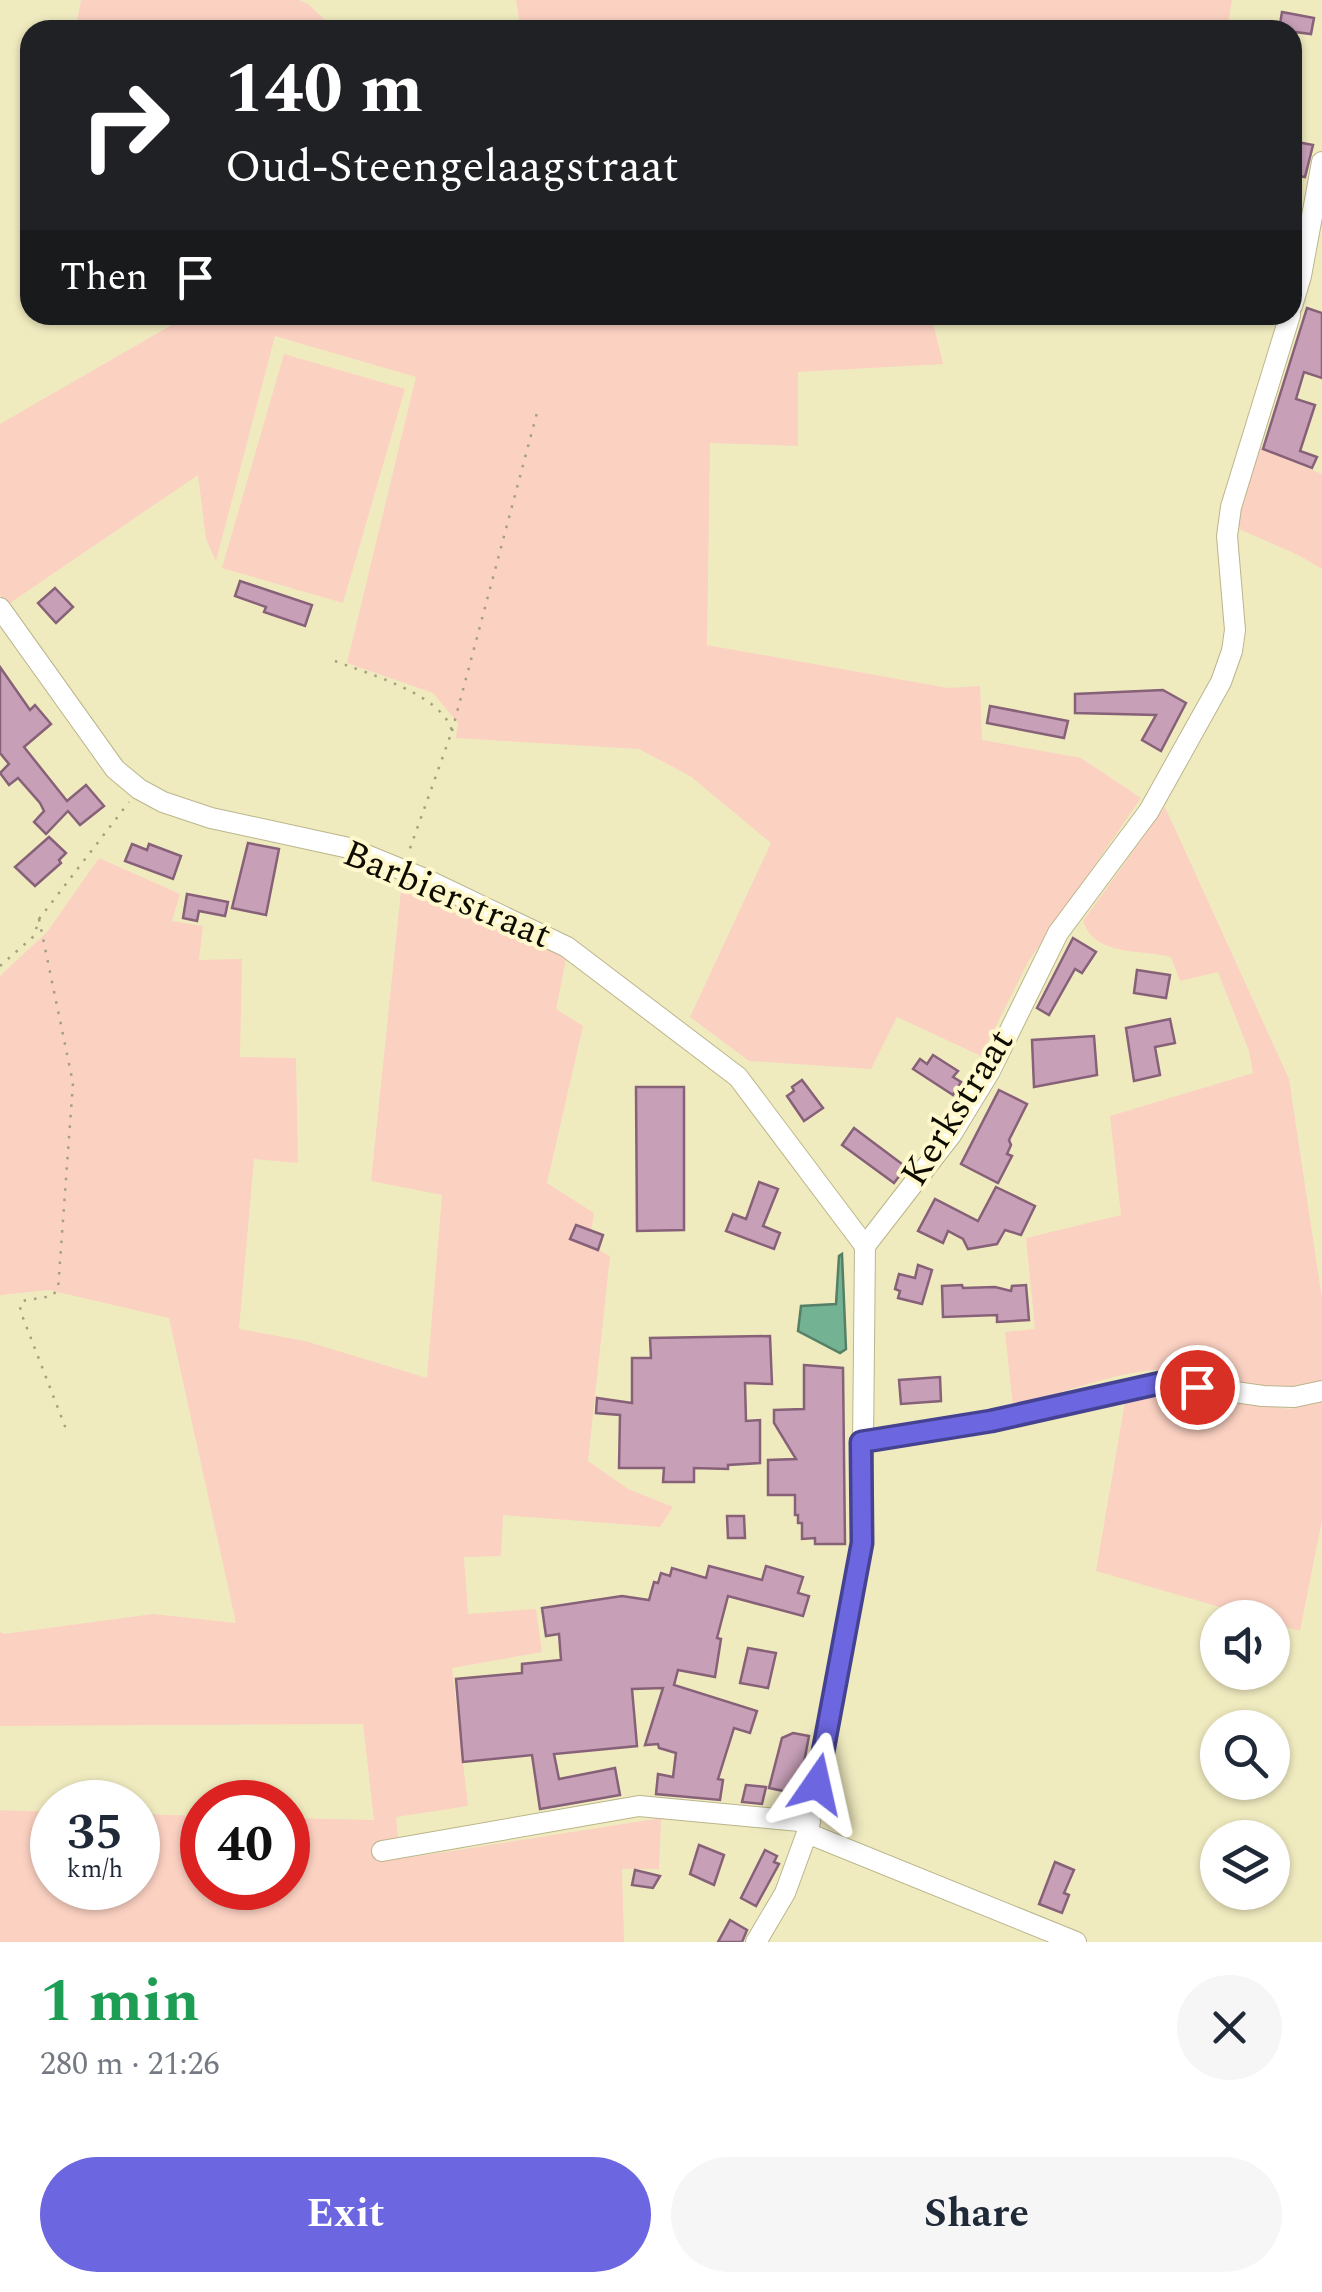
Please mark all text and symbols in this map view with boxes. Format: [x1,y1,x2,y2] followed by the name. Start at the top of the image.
[225,37,423,143] text: 140 m
[60,60,190,190] icon: right
[225,133,679,202] text: Oud-Steengelaagstraat
[60,249,148,307] text: Then
[168,250,223,305] icon: arrive
[334,825,560,965] street label: Barbierstraat
[887,1018,1029,1198] street label: Kerkstraat
[1155,1345,1240,1430] pin
[1170,1360,1225,1415] icon: arrive
[1200,1600,1290,1910] map controls
[1200,1600,1290,1690] button: sound
[1200,1710,1290,1800] button: search
[765,1732,869,1836] position arrow
[180,1780,310,1910] speed limit sign: 40
[67,1795,123,1871] text: 35
[1200,1820,1290,1910] button: layers
[67,1851,123,1889] text: km/h
[40,1956,200,2048] text: 1 min
[1177,1975,1282,2080] button: close
[40,2040,220,2089] text: 280 m · 21:26
[40,2157,651,2272] button: Exit
[671,2157,1282,2272] button: Share

